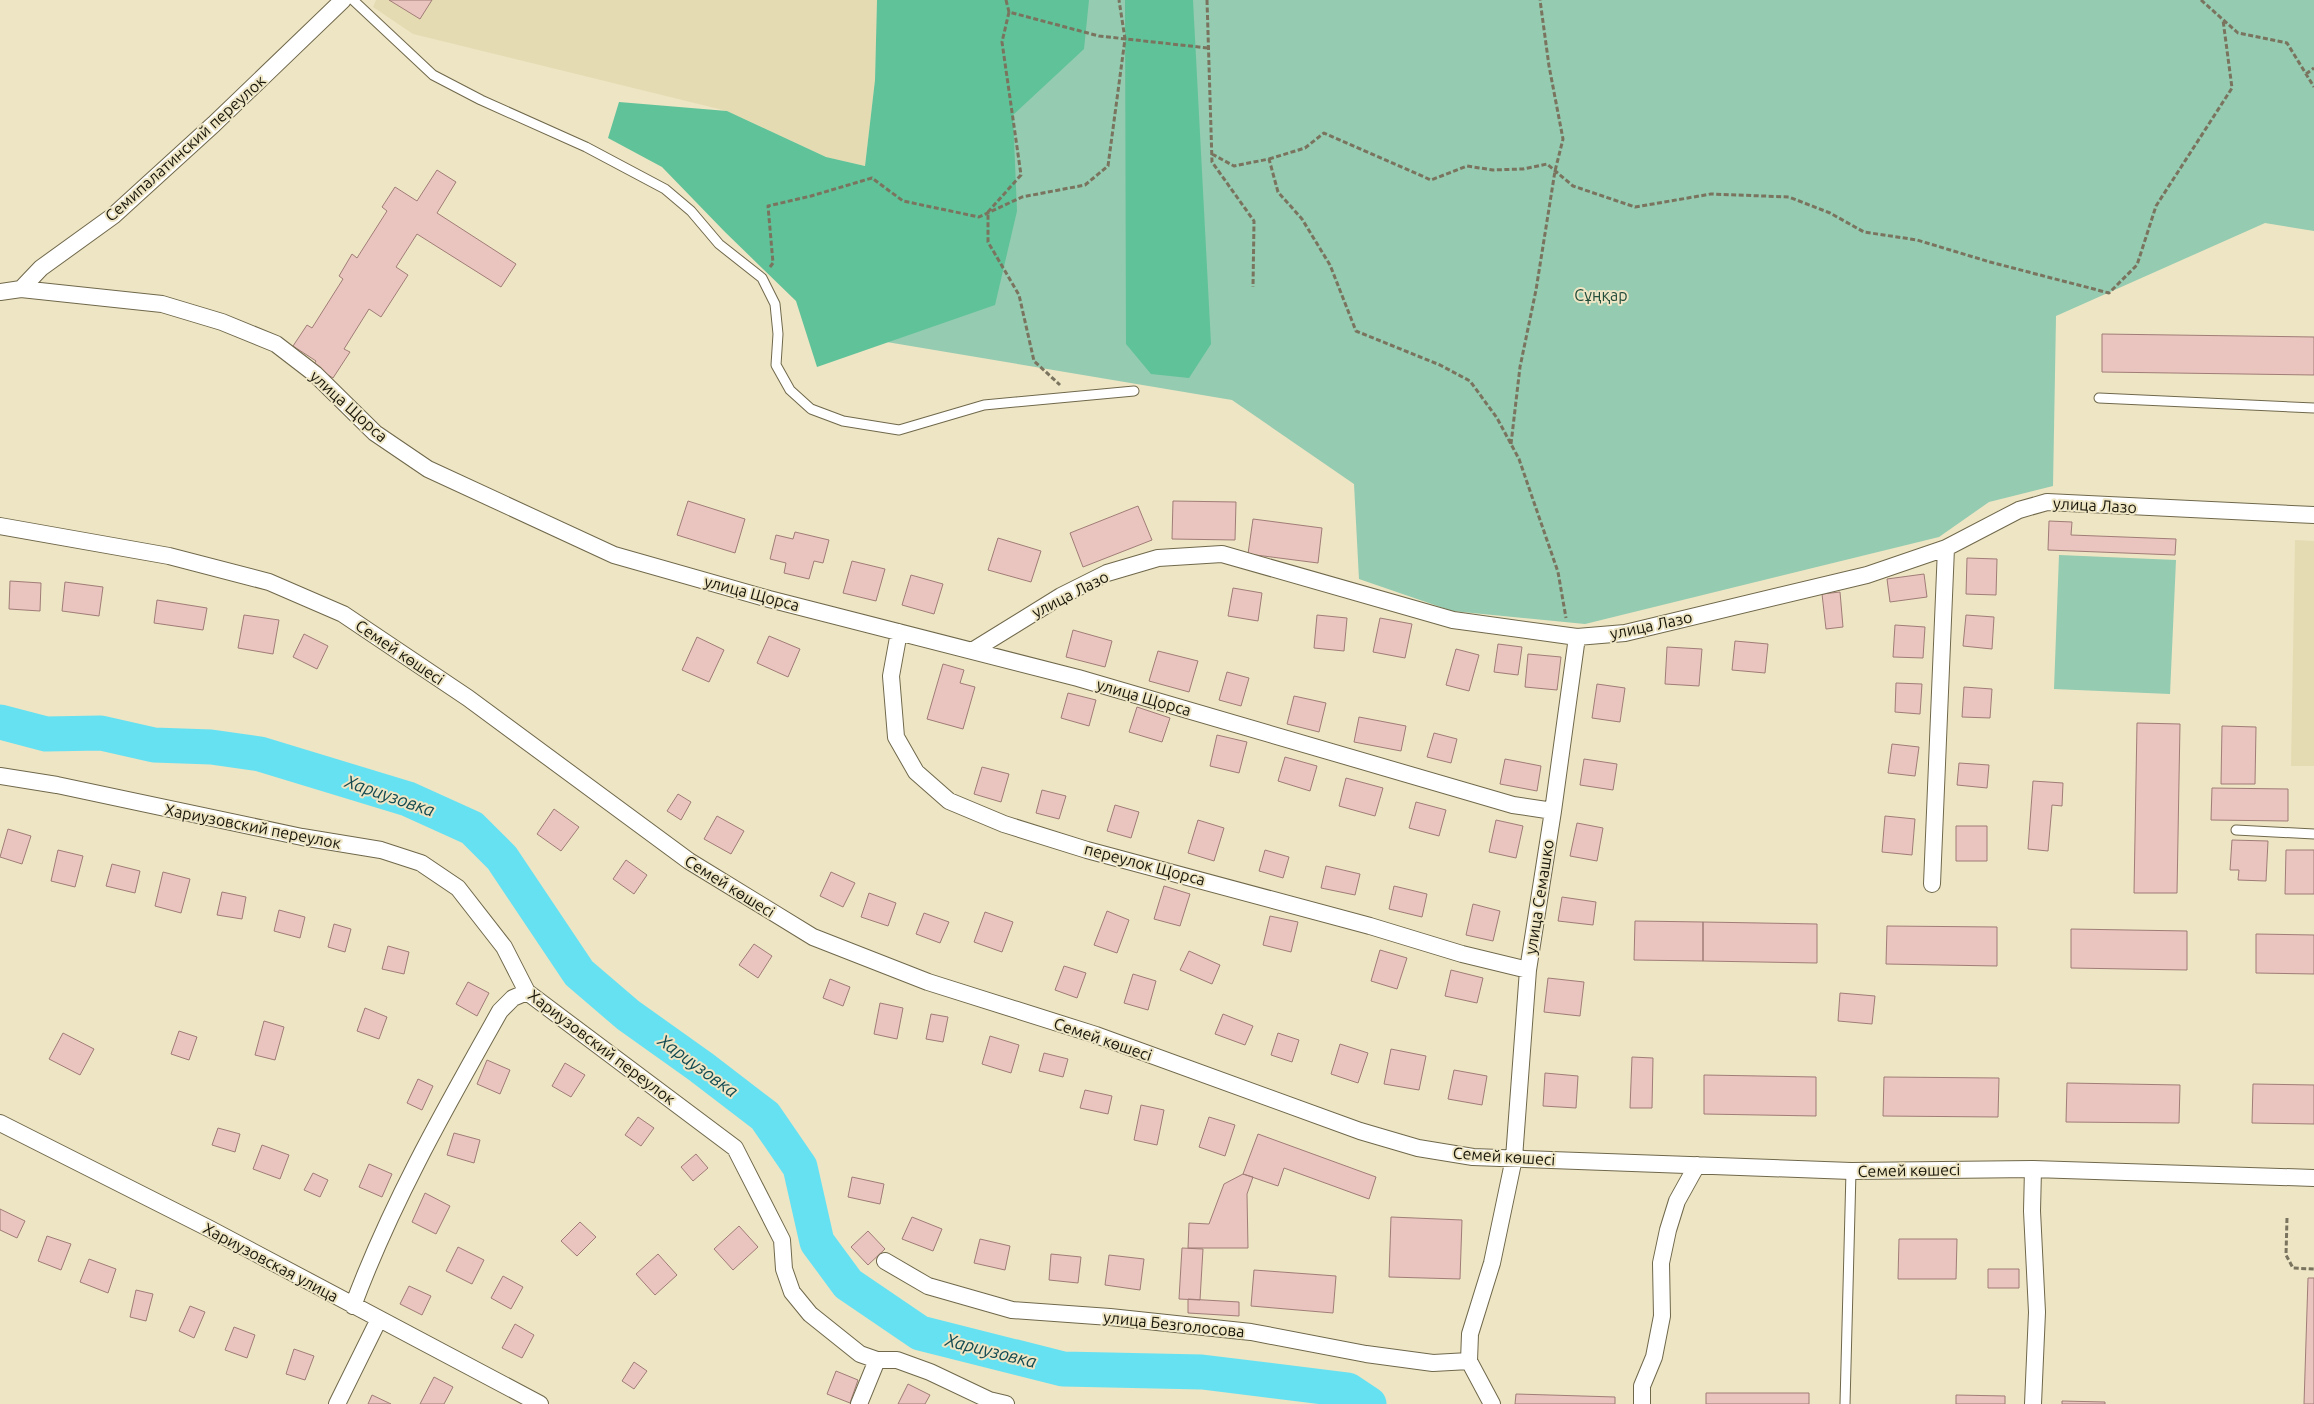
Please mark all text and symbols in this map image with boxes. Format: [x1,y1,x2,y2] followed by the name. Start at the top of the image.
[101,71,269,225] street label: Семипалатинский переулок
[1574,286,1628,304] park label: Сұңқар
[307,367,391,445] street label: улица Щорса
[2053,494,2137,516] street label: улица Лазо
[1029,567,1111,621] street label: улица Лазо
[703,572,801,614] street label: улица Щорса
[1608,607,1694,643] street label: улица Лазо
[352,616,448,688] street label: Семей көшесі
[1095,675,1193,719] street label: улица Щорса
[342,770,438,820] water label: Хариузовка
[163,800,343,852] street label: Хариузовский переулок
[1521,838,1557,956] street label: улица Семашко
[1083,839,1207,889] street label: переулок Щорса
[682,851,778,921] street label: Семей көшесі
[525,986,679,1108] street label: Хариузовский переулок
[1052,1014,1154,1064] street label: Семей көшесі
[654,1029,742,1101] water label: Хариузовка
[1452,1143,1556,1169] street label: Семей көшесі
[1858,1160,1960,1180] street label: Семей көшесі
[200,1219,342,1305] street label: Хариузовская улица
[1102,1308,1246,1340] street label: улица Безголосова
[943,1329,1039,1371] water label: Хариузовка

